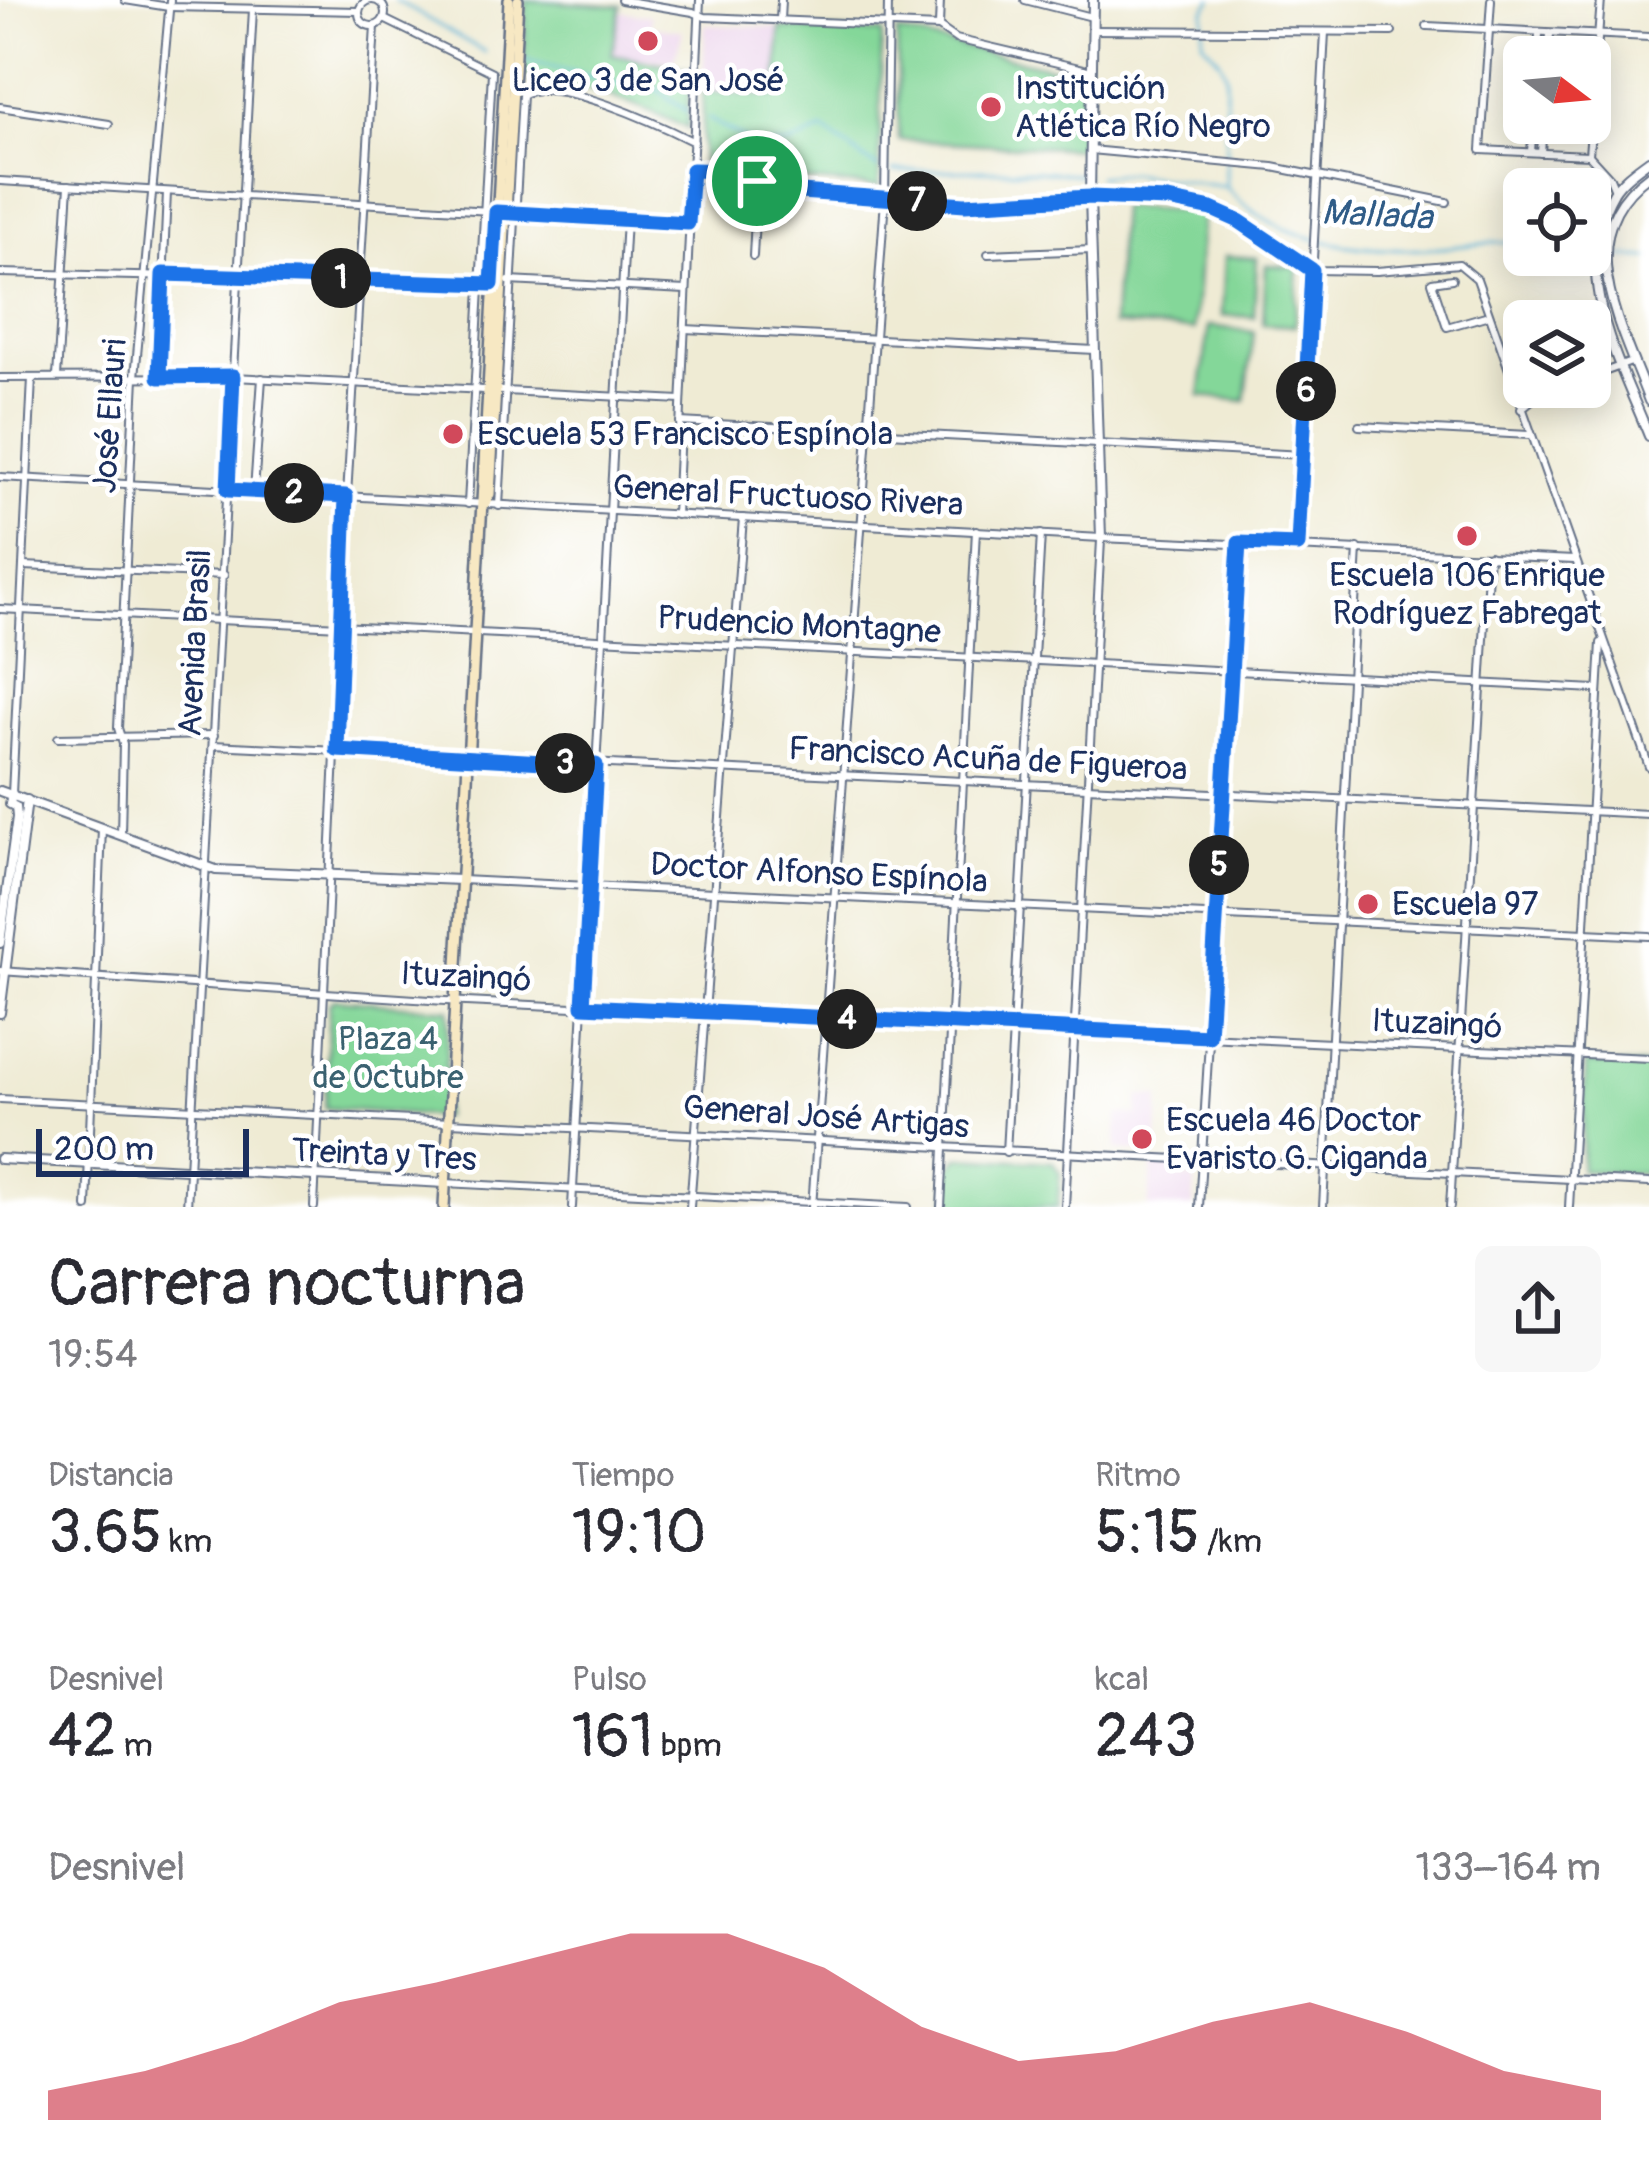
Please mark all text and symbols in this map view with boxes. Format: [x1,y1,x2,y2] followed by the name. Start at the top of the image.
[635,28,661,54] marker: Liceo 3 de San José
[1503,36,1611,144] north arrow
[1503,36,1611,408] map controls
[511,60,785,101] place label: Liceo 3 de San José
[1015,68,1271,147] place label: Institución Atlética Río Negro
[978,94,1004,120] marker: Institución Atlética Río Negro
[706,130,808,232] pin
[724,148,790,214] icon: arrive
[1503,168,1611,276] button: locate
[887,171,947,231] pin: 7
[908,180,926,221] text: 7
[1320,190,1436,240] water label: Mallada
[311,248,371,308] pin: 1
[335,257,347,298] text: 1
[1503,300,1611,408] button: layers
[84,337,136,495] street label: José Ellauri
[1276,361,1336,421] pin: 6
[1296,370,1316,411] text: 6
[477,414,893,455] place label: Escuela 53 Francisco Espínola
[440,421,466,447] marker: Escuela 53 Francisco Espínola
[264,463,324,523] pin: 2
[612,466,964,526] street label: General Fructuoso Rivera
[285,472,303,513] text: 2
[1454,523,1480,549] marker: Escuela 106 Enrique Rodríguez Fabregat
[170,548,220,738] street label: Avenida Brasil
[1329,555,1605,634] place label: Escuela 106 Enrique Rodríguez Fabregat
[656,597,942,653] street label: Prudencio Montagne
[788,728,1188,790] street label: Francisco Acuña de Figueroa
[535,733,595,793] pin: 3
[556,742,574,783] text: 3
[1189,835,1249,895] pin: 5
[649,844,989,902] street label: Doctor Alfonso Espínola
[1210,844,1228,885] text: 5
[1392,884,1538,925] place label: Escuela 97
[1355,891,1381,917] marker: Escuela 97
[400,953,532,1001] street label: Ituzaingó
[817,989,877,1049] pin: 4
[837,998,857,1039] text: 4
[1371,1000,1503,1048] street label: Ituzaingó
[312,1019,464,1098] park label: Plaza 4 de Octubre
[682,1087,971,1147] street label: General José Artigas
[1166,1100,1428,1179] place label: Escuela 46 Doctor Evaristo G. Ciganda
[36,1123,249,1176] scale bar
[1129,1126,1155,1152] marker: Escuela 46 Doctor Evaristo G. Ciganda
[54,1129,154,1170] text: 200 m
[290,1130,478,1180] street label: Treinta y Tres
[48,1243,525,1326] text: Carrera nocturna
[1475,1246,1601,1372] button: share
[48,1330,138,1379] text: 19:54
[48,1455,174,1496] text: Distancia
[572,1455,674,1496] text: Tiempo
[1095,1455,1181,1496] text: Ritmo
[48,1496,162,1571] text: 3.65
[572,1496,706,1571] text: 19:10
[1095,1496,1200,1571] text: 5:15
[162,1521,212,1562] text: km
[1200,1521,1262,1562] text: /km
[48,1659,164,1700] text: Desnivel
[572,1659,647,1700] text: Pulso
[1095,1659,1149,1700] text: kcal
[48,1700,116,1775] text: 42
[572,1700,654,1775] text: 161
[1095,1700,1197,1775] text: 243
[116,1725,153,1766] text: m
[654,1725,722,1766] text: bpm
[48,1843,185,1892] text: Desnivel
[1416,1843,1601,1892] text: 133–164 m

